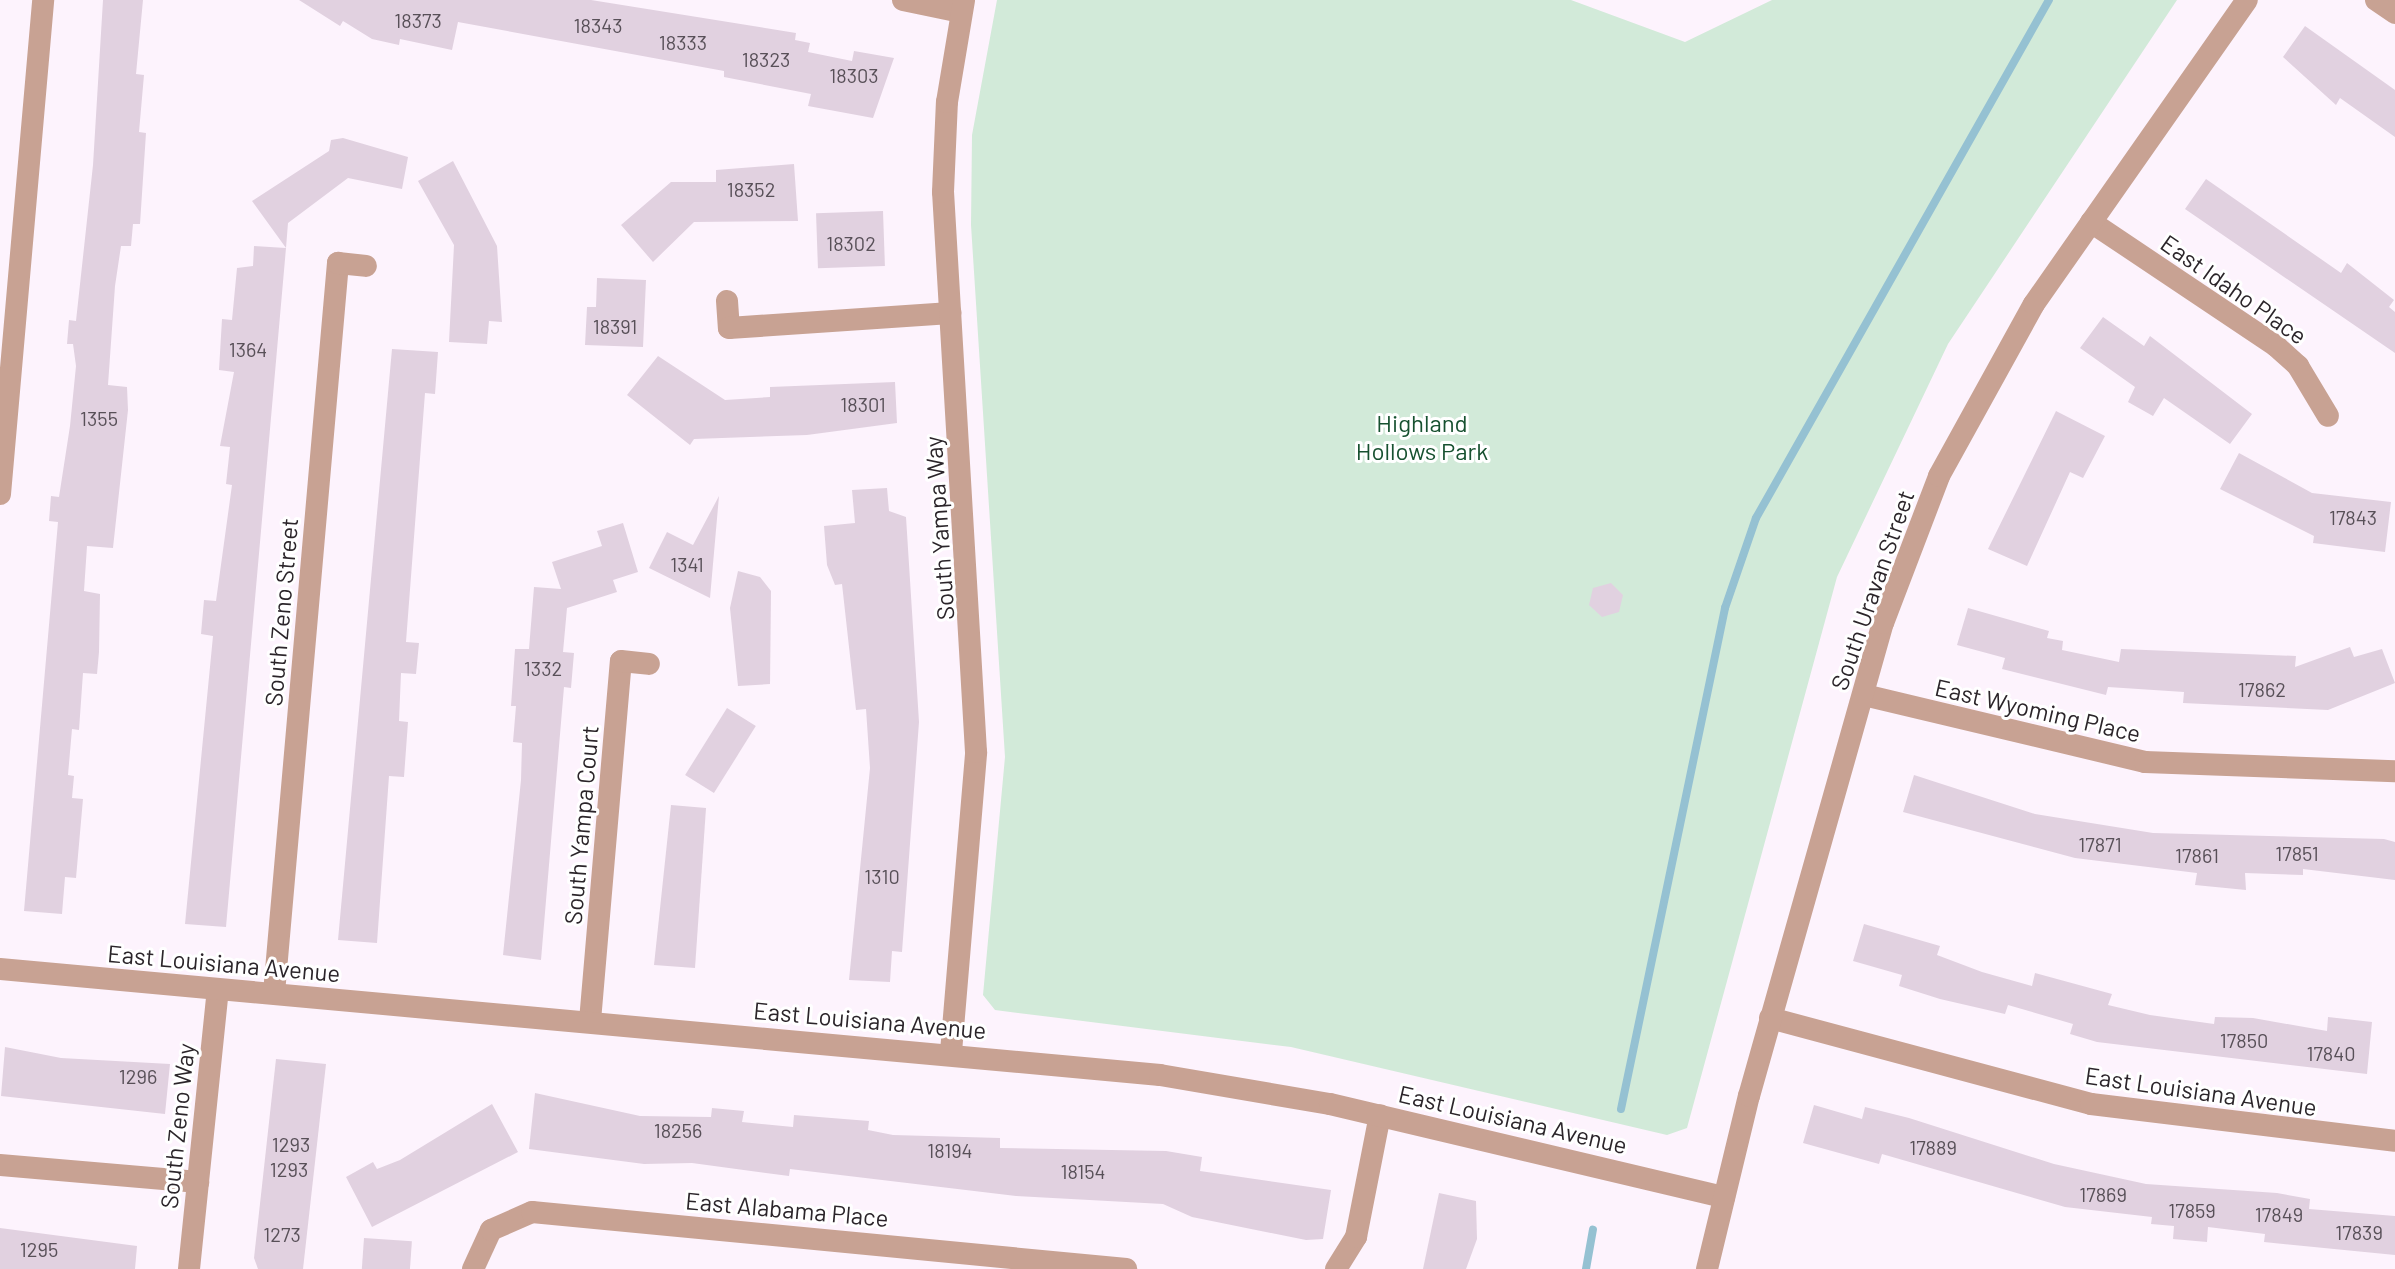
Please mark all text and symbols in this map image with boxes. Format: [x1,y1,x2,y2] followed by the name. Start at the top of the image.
[394,8,442,32] house number: 18373
[573,13,623,37] house number: 18343
[659,30,707,54] house number: 18333
[742,47,790,71] house number: 18323
[829,63,879,87] house number: 18303
[727,177,775,201] house number: 18352
[2156,228,2312,350] street label: East Idaho Place
[826,231,876,255] house number: 18302
[593,314,637,338] house number: 18391
[229,337,267,361] house number: 1364
[840,392,886,416] house number: 18301
[80,406,118,430] house number: 1355
[1356,409,1488,465] park label: Highland Hollows Park
[918,435,960,621] street label: South Yampa Way
[1824,486,1920,694] street label: South Uravan Street
[2329,505,2377,529] house number: 17843
[258,517,304,707] street label: South Zeno Street
[670,552,704,576] house number: 1341
[524,656,562,680] house number: 1332
[1932,672,2144,748] street label: East Wyoming Place
[2238,677,2286,701] house number: 17862
[558,724,604,926] street label: South Yampa Court
[2078,832,2122,856] house number: 17871
[2275,841,2319,865] house number: 17851
[2175,843,2219,867] house number: 17861
[864,864,900,888] house number: 1310
[106,938,342,988] street label: East Louisiana Avenue
[752,995,988,1045] street label: East Louisiana Avenue
[2220,1028,2268,1052] house number: 17850
[2306,1041,2356,1065] house number: 17840
[154,1042,200,1210] street label: South Zeno Way
[2083,1060,2319,1122] street label: East Louisiana Avenue
[119,1064,157,1088] house number: 1296
[1396,1079,1630,1159] street label: East Louisiana Avenue
[654,1118,702,1142] house number: 18256
[272,1132,310,1156] house number: 1293
[1909,1135,1957,1159] house number: 17889
[927,1138,973,1162] house number: 18194
[270,1157,308,1181] house number: 1293
[1060,1159,1106,1183] house number: 18154
[2079,1182,2127,1206] house number: 17869
[684,1186,890,1232] street label: East Alabama Place
[2168,1198,2216,1222] house number: 17859
[2255,1202,2303,1226] house number: 17849
[2335,1220,2383,1244] house number: 17839
[263,1222,301,1246] house number: 1273
[20,1237,58,1261] house number: 1295

